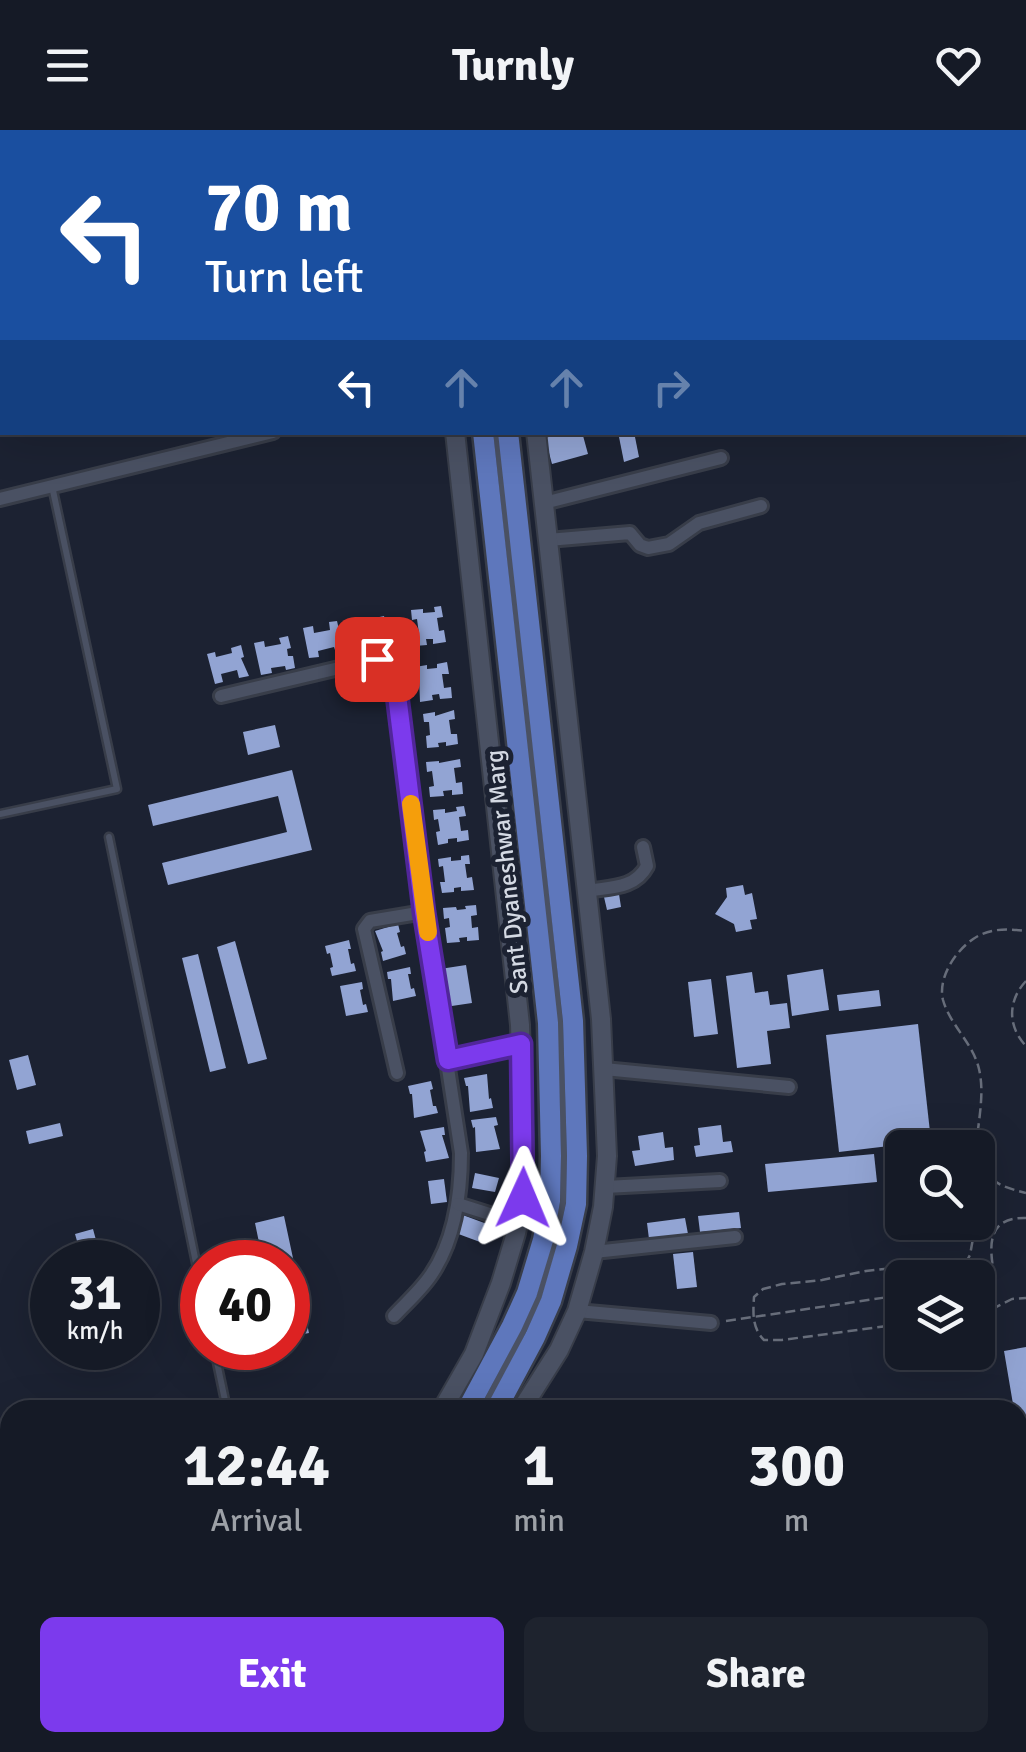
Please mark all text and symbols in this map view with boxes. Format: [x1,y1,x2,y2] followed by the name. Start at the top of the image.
[40,38,95,93] icon: menu
[452,38,574,93] text: Turnly
[931,38,986,93] icon: heart
[205,164,353,250] text: 70 m
[40,170,170,300] icon: left
[205,250,364,305] text: Turn left
[329,360,384,415] icon: left
[434,360,489,415] icon: ahead
[539,360,594,415] icon: ahead
[644,360,699,415] icon: right
[335,617,420,702] pin
[350,632,405,687] icon: arrive
[478,748,535,996] street label: Sant Dyaneshwar Marg
[885,1130,995,1370] map controls
[885,1130,995,1240] button: search
[471,1146,575,1250] position arrow
[180,1240,310,1370] speed limit sign: 40
[885,1260,995,1370] button: layers
[68,1262,122,1324] text: 31
[67,1315,123,1346] text: km/h
[183,1429,330,1503] text: 12:44
[523,1429,555,1503] text: 1
[748,1429,845,1503] text: 300
[211,1501,303,1540] text: Arrival
[513,1501,565,1540] text: min
[784,1501,809,1540] text: m
[40,1617,504,1732] button: Exit
[524,1617,988,1732] button: Share

